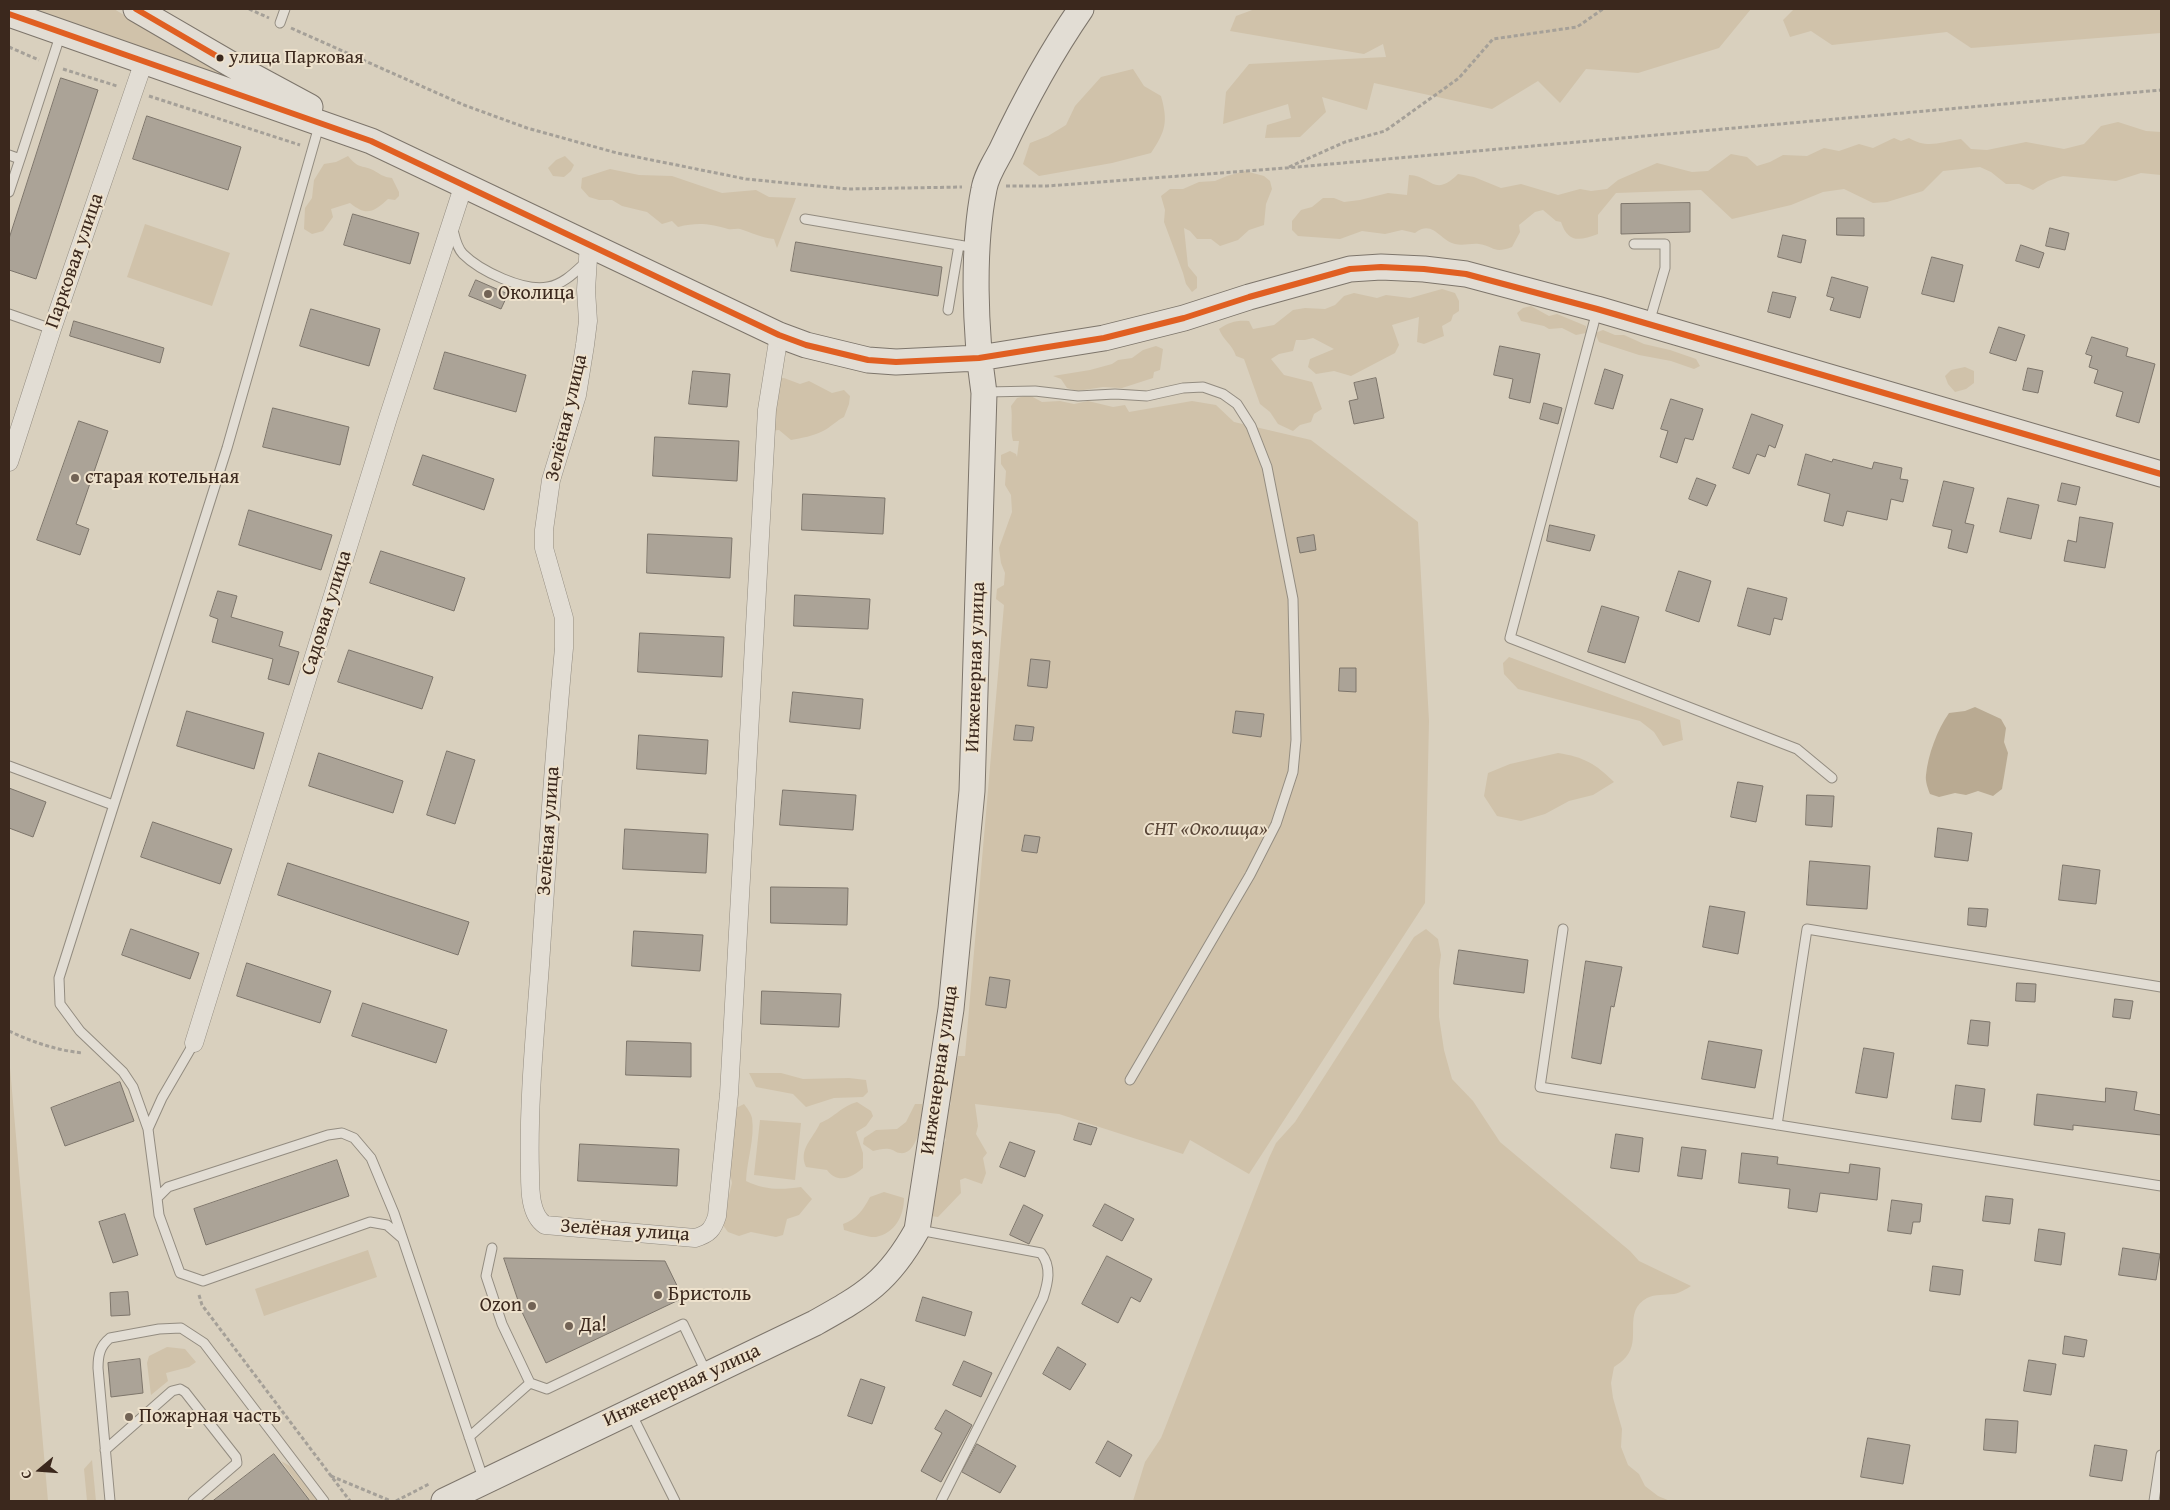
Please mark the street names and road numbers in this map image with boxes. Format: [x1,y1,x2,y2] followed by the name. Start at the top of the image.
[41,190,109,332] street label: Парковая улица
[541,352,593,484] street label: Зелёная улица
[297,548,357,678] street label: Садовая улица
[961,581,991,753] street label: Инженерная улица
[533,765,565,897] street label: Зелёная улица
[916,984,964,1156] street label: Инженерная улица
[559,1215,691,1247] street label: Зелёная улица
[600,1339,764,1433] street label: Инженерная улица

